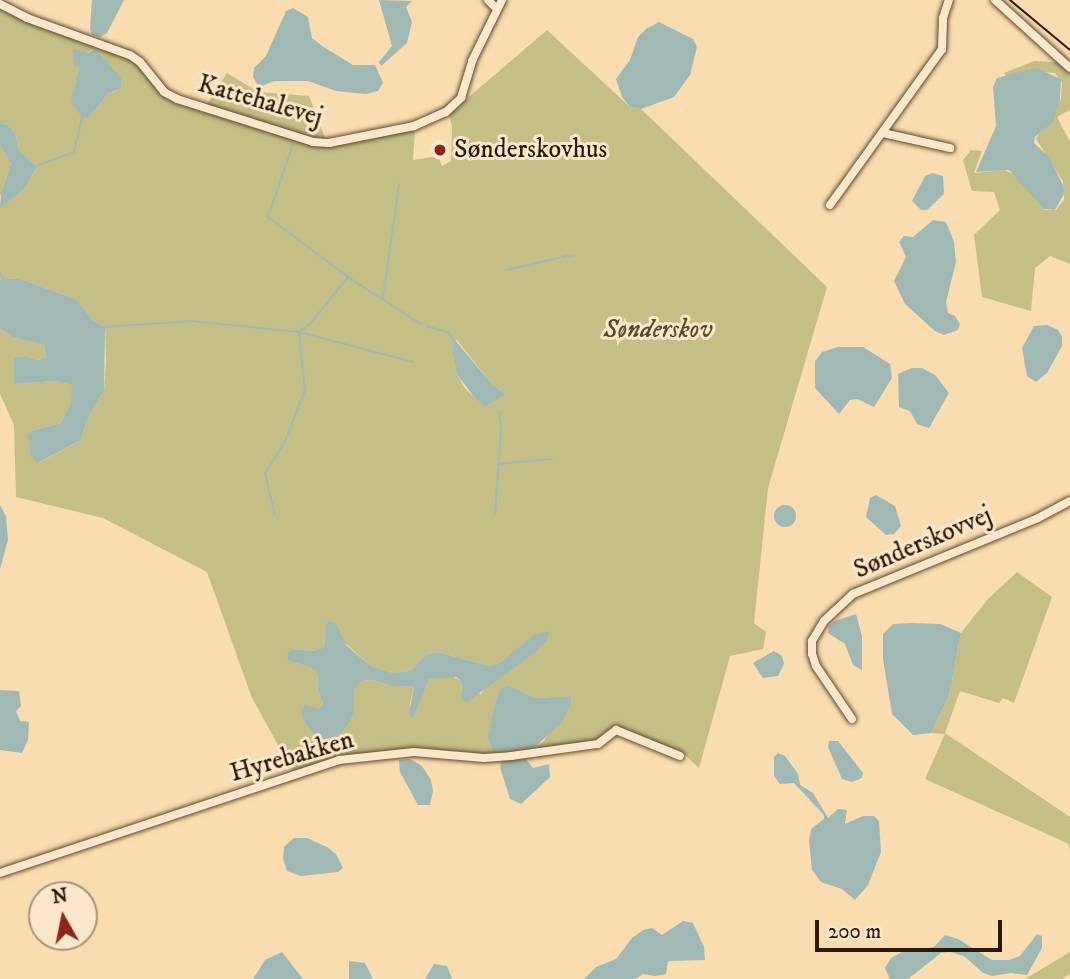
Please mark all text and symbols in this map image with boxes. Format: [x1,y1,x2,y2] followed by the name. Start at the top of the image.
[194,68,326,134] street label: Kattehalevej
[454,134,607,166] place label: Sønderskovhus
[432,142,448,158] marker: Sønderskovhus
[603,314,713,346] park label: Sønderskov
[849,500,997,586] street label: Sønderskovvej
[227,724,357,790] street label: Hyrebakken
[28,881,98,951] north arrow
[50,884,69,909] text: N
[818,906,1005,950] scale bar
[828,919,881,945] text: 200 m

